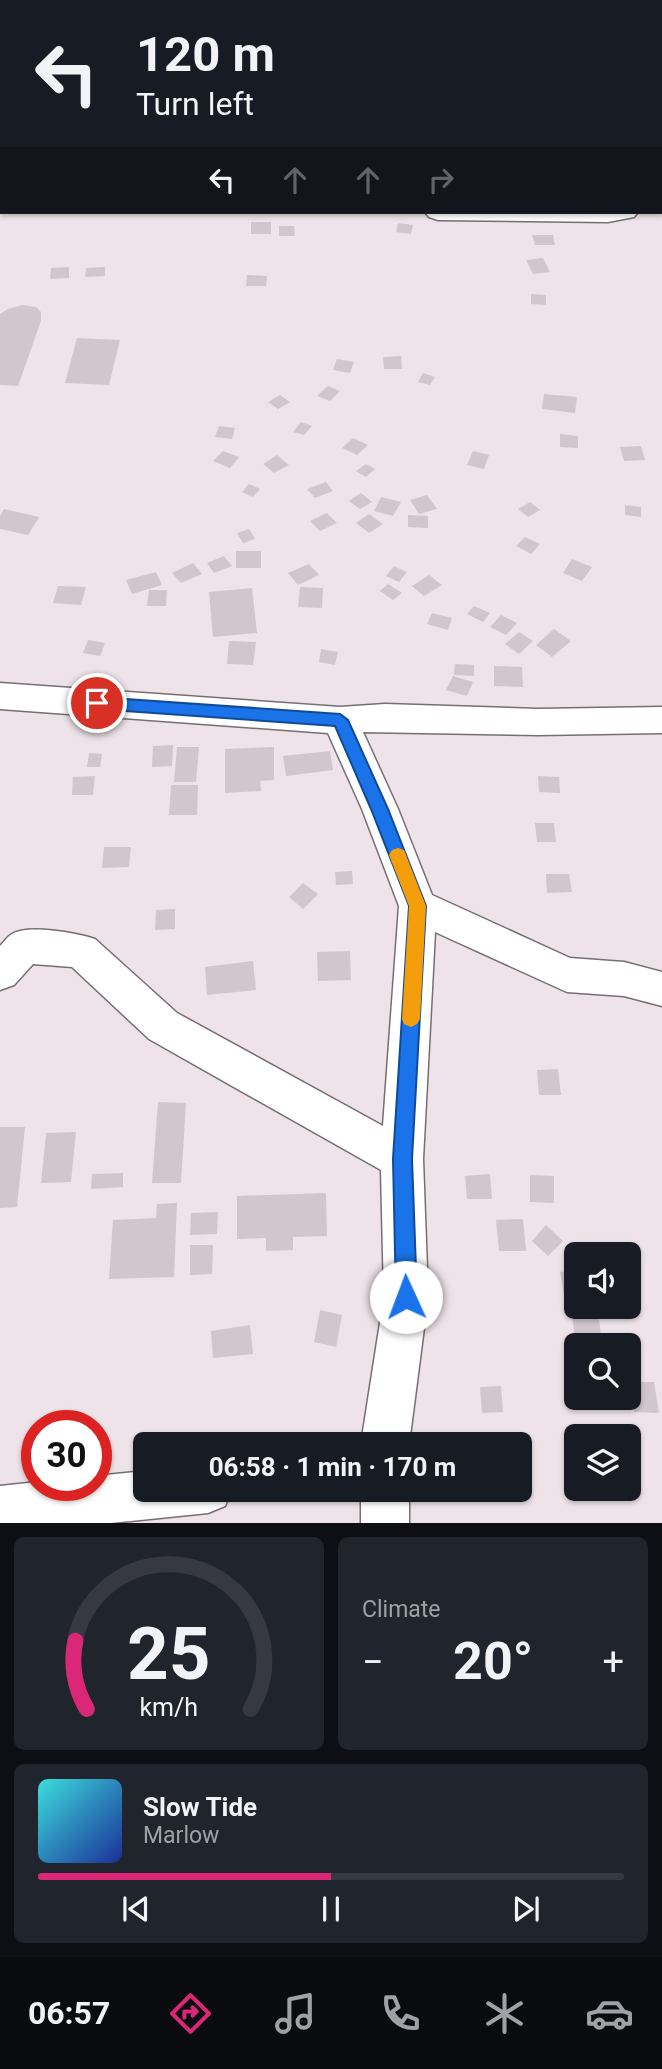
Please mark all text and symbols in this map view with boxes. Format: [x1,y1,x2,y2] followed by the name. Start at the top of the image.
[136,26,275,83] text: 120 m
[21,28,112,119] icon: left
[136,85,254,123] text: Turn left
[203,161,241,199] icon: left
[276,161,314,199] icon: ahead
[349,161,387,199] icon: ahead
[422,161,460,199] icon: right
[67,673,127,733] pin
[78,684,116,722] icon: arrive
[564,1242,641,1501] map controls
[564,1242,641,1319] button: sound
[369,1260,443,1334] position arrow
[564,1333,641,1410] button: search
[21,1410,112,1501] speed limit sign: 30
[564,1424,641,1501] button: layers
[209,1452,456,1482] text: 06:58 · 1 min · 170 m
[362,1596,441,1623] text: Climate
[127,1612,211,1698] text: 25
[453,1631,533,1692] text: 20°
[362,1640,384,1684] text: −
[602,1640,624,1684] text: +
[140,1693,198,1722] text: km/h
[143,1792,257,1822] text: Slow Tide
[143,1822,219,1849] text: Marlow
[117,1890,155,1928] icon: previous
[312,1890,350,1928] icon: pause
[507,1890,545,1928] icon: next
[166,1989,215,2038] icon: directions
[271,1989,320,2038] icon: music
[376,1989,425,2038] icon: phone
[480,1989,529,2038] icon: climate
[585,1989,634,2038] icon: car
[28,1994,110,2032] text: 06:57

